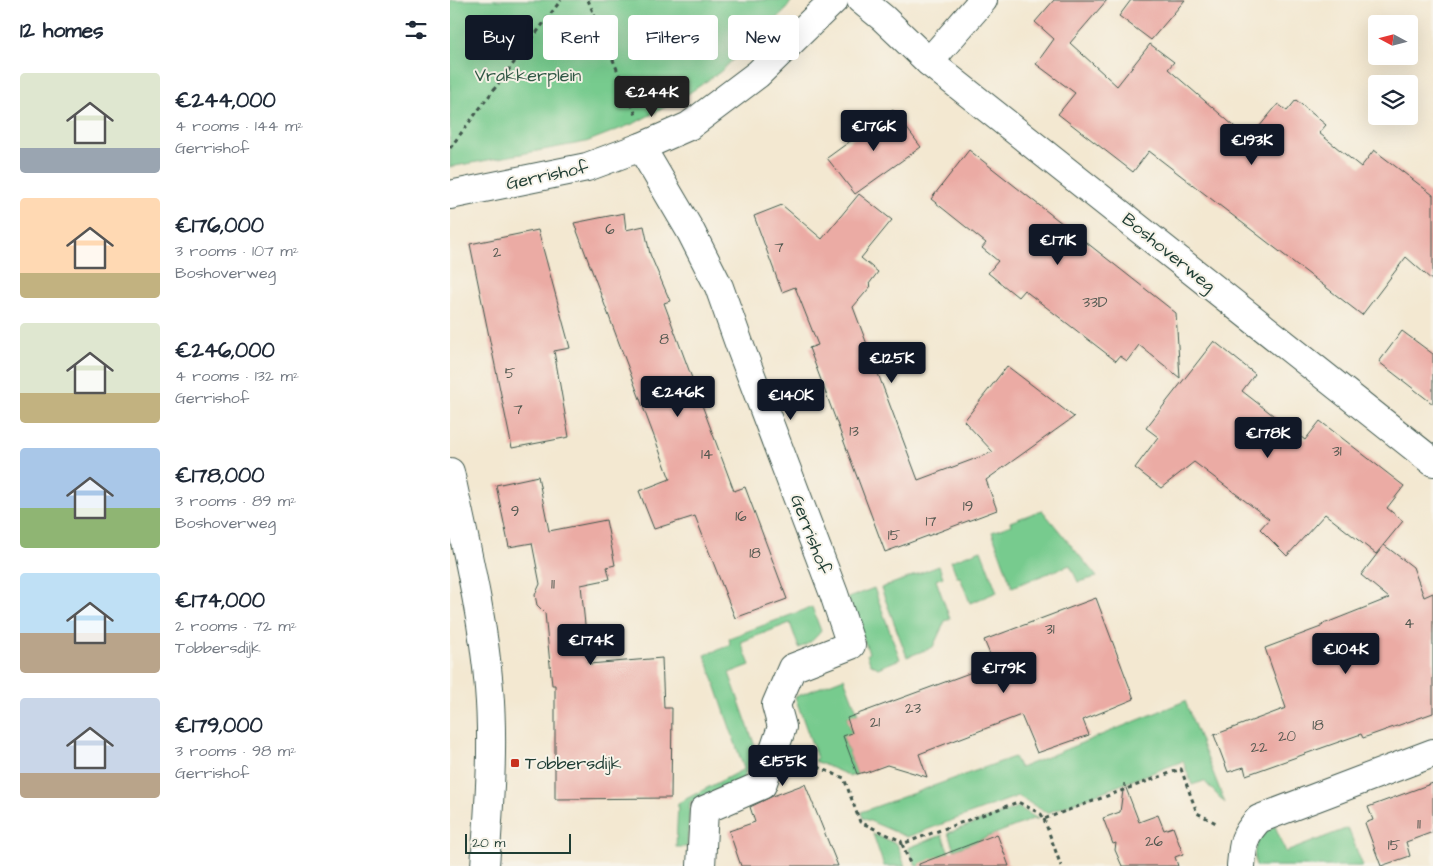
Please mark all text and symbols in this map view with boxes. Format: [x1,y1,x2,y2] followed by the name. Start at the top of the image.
[465,15,533,60] chip: Buy
[543,15,618,60] chip: Rent
[628,15,718,60] chip: Filters
[728,15,799,60] chip: New
[1368,15,1418,65] north arrow
[1368,15,1418,125] map controls
[20,16,104,45] text: 12 homes
[402,16,430,44] icon: filters
[475,63,581,88] park label: Vrakkerplein
[1368,75,1418,125] button: layers
[617,76,687,118] pin: €244K
[625,81,679,103] text: €244K
[175,86,276,115] text: €244,000
[60,93,120,153] icon: home
[839,110,909,152] pin: €176K
[175,115,303,137] text: 4 rooms · 144 m²
[852,115,896,137] text: €176K
[1217,124,1287,166] pin: €193K
[1231,129,1273,151] text: €193K
[175,137,249,159] text: Gerrishof
[504,155,591,196] street label: Gerrishof
[1116,207,1221,299] street label: Boshoverweg
[175,211,264,240] text: €176,000
[60,218,120,278] icon: home
[605,219,615,240] house number: 6
[1023,224,1093,266] pin: €171K
[1040,229,1076,251] text: €171K
[774,237,784,258] house number: 7
[175,240,299,262] text: 3 rooms · 107 m²
[493,242,502,263] house number: 2
[175,262,276,284] text: Boshoverweg
[1083,292,1108,313] house number: 33D
[659,329,669,350] house number: 8
[175,336,275,365] text: €246,000
[857,342,927,384] pin: €125K
[60,343,120,403] icon: home
[870,347,914,369] text: €125K
[505,363,516,384] house number: 5
[175,365,299,387] text: 4 rooms · 132 m²
[643,376,713,418] pin: €246K
[756,378,826,421] pin: €140K
[652,381,704,403] text: €246K
[768,384,814,406] text: €140K
[175,387,249,409] text: Gerrishof
[513,399,523,420] house number: 7
[1233,416,1303,459] pin: €178K
[849,421,859,442] house number: 13
[1246,422,1290,444] text: €178K
[1332,441,1342,462] house number: 31
[701,444,713,465] house number: 14
[175,461,264,490] text: €178,000
[60,468,120,528] icon: home
[175,490,296,512] text: 3 rooms · 89 m²
[784,491,837,578] street label: Gerrishof
[963,496,973,517] house number: 19
[511,501,519,522] house number: 9
[735,506,747,527] house number: 16
[925,511,937,532] house number: 17
[175,512,276,534] text: Boshoverweg
[888,525,901,546] house number: 15
[749,543,761,564] house number: 18
[551,574,555,595] house number: 11
[175,586,265,615] text: €174,000
[60,593,120,653] icon: home
[1404,613,1414,634] house number: 4
[175,615,297,637] text: 2 rooms · 72 m²
[1045,619,1055,640] house number: 31
[556,624,626,666] pin: €174K
[568,629,614,651] text: €174K
[1311,632,1381,675] pin: €104K
[175,637,261,659] text: Tobbersdijk
[1323,638,1369,660] text: €104K
[969,652,1039,694] pin: €179K
[982,657,1026,679] text: €179K
[905,698,921,719] house number: 23
[175,711,263,740] text: €179,000
[870,712,880,733] house number: 21
[1312,715,1324,736] house number: 18
[60,718,120,778] icon: home
[1278,726,1297,747] house number: 20
[1250,737,1268,758] house number: 22
[175,740,296,762] text: 3 rooms · 98 m²
[748,744,818,787] pin: €155K
[759,750,807,772] text: €155K
[525,751,621,776] place label: Tobbersdijk
[509,757,521,769] marker: Tobbersdijk
[175,762,249,784] text: Gerrishof
[1417,814,1421,835] house number: 11
[465,831,571,854] scale bar
[1145,831,1164,852] house number: 26
[472,833,505,853] text: 20 m
[1388,835,1401,856] house number: 15

